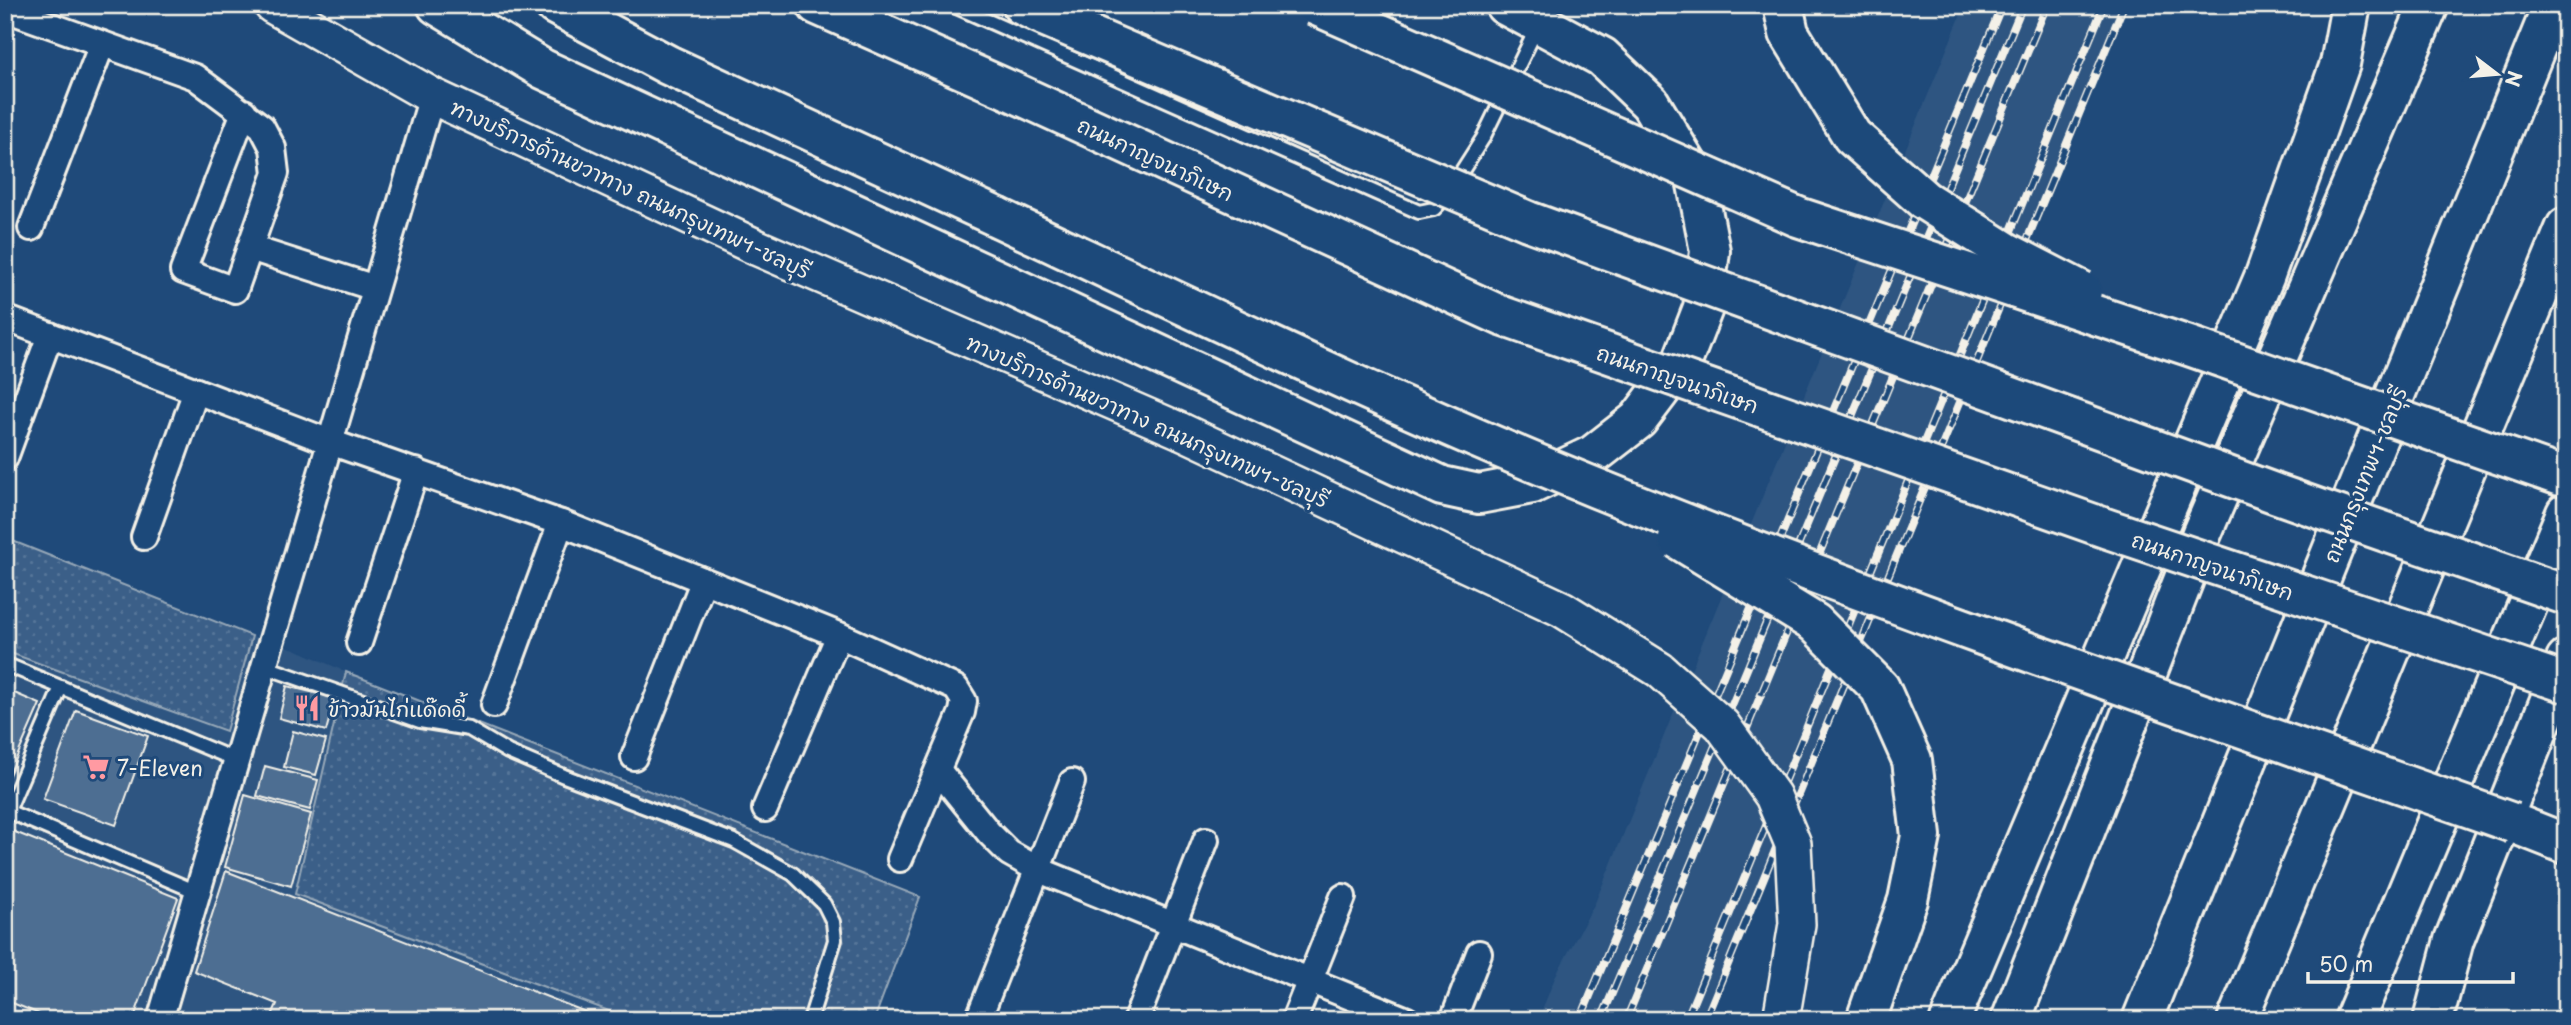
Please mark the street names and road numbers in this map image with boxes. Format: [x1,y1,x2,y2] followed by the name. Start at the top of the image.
[445,90,816,288] street label: ทางบริการด้านขวาทาง ถนนกรุงเทพฯ-ชลบุรี
[1073,108,1239,208] street label: ถนนกาญจนาภิเษก
[961,325,1335,517] street label: ทางบริการด้านขวาทาง ถนนกรุงเทพฯ-ชลบุรี
[1593,335,1763,421] street label: ถนนกาญจนาภิเษก
[2314,381,2416,568] street label: ถนนกรุงเทพฯ-ชลบุรี
[2128,522,2298,608] street label: ถนนกาญจนาภิเษก

